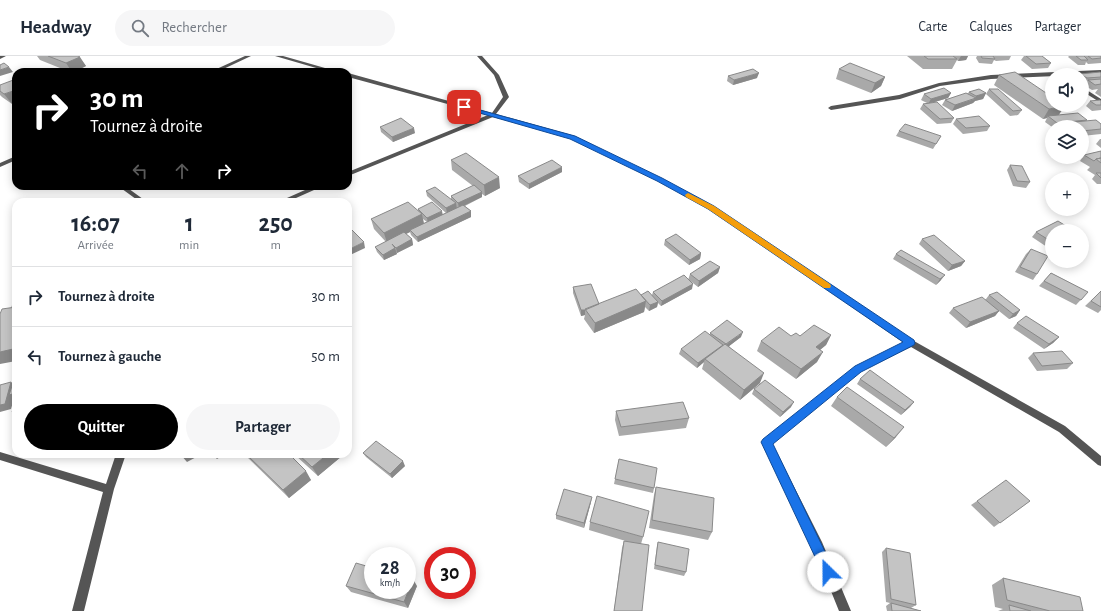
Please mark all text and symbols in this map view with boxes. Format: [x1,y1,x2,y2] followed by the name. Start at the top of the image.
[115,10,395,46] search box
[129,17,151,39] icon: search
[20,18,91,37] text: Headway
[161,20,227,35] text: Rechercher
[919,20,947,34] text: Carte
[969,20,1013,34] text: Calques
[1035,20,1081,34] text: Partager
[1045,68,1089,268] map controls
[1045,68,1089,112] button: sound
[24,84,76,136] icon: right
[90,85,143,113] text: 30 m
[447,90,481,124] pin
[453,96,475,118] icon: arrive
[90,118,203,136] text: Tournez à droite
[1045,120,1089,164] button: layers
[129,160,151,182] icon: left
[171,160,193,182] icon: ahead
[213,160,235,182] icon: right
[1045,172,1089,216] button: +
[71,212,120,236] text: 16:07
[185,212,194,236] text: 1
[259,212,293,236] text: 250
[1045,224,1089,268] button: −
[77,239,114,252] text: Arrivée
[179,239,199,252] text: min
[270,239,281,252] text: m
[24,286,46,308] icon: right
[58,289,155,304] text: Tournez à droite
[311,289,340,304] text: 30 m
[24,346,46,368] icon: left
[58,349,161,364] text: Tournez à gauche
[311,349,340,364] text: 50 m
[24,404,178,450] button: Quitter
[186,404,340,450] button: Partager
[424,547,476,599] speed limit sign: 30
[807,551,849,593] position arrow
[380,558,400,578] text: 28
[380,578,400,588] text: km/h

